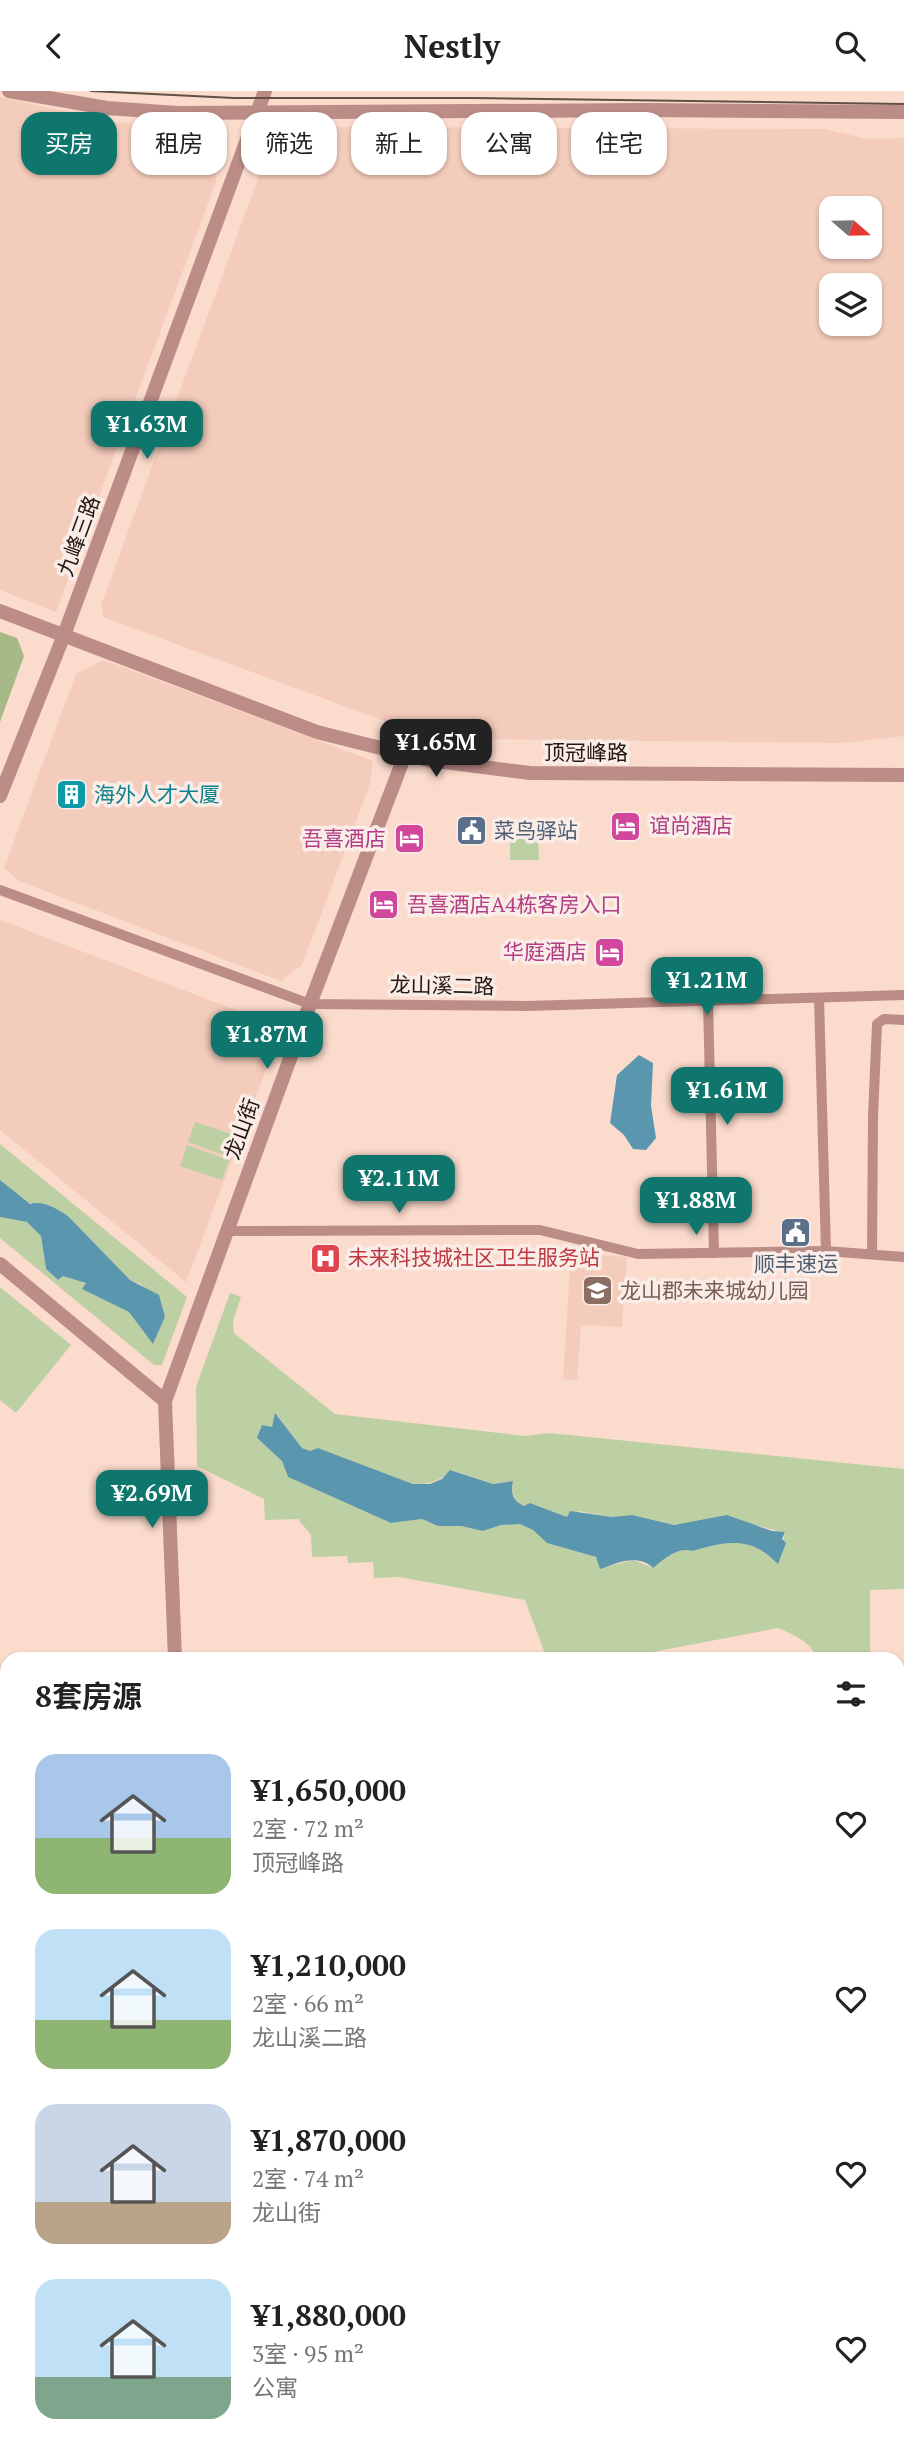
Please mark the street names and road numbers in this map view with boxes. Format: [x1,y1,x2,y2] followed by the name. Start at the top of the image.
[51,491,106,580] street label: 九峰三路
[544,738,628,766] street label: 顶冠峰路
[389,970,495,1000] street label: 龙山溪二路
[217,1094,265,1163] street label: 龙山街

